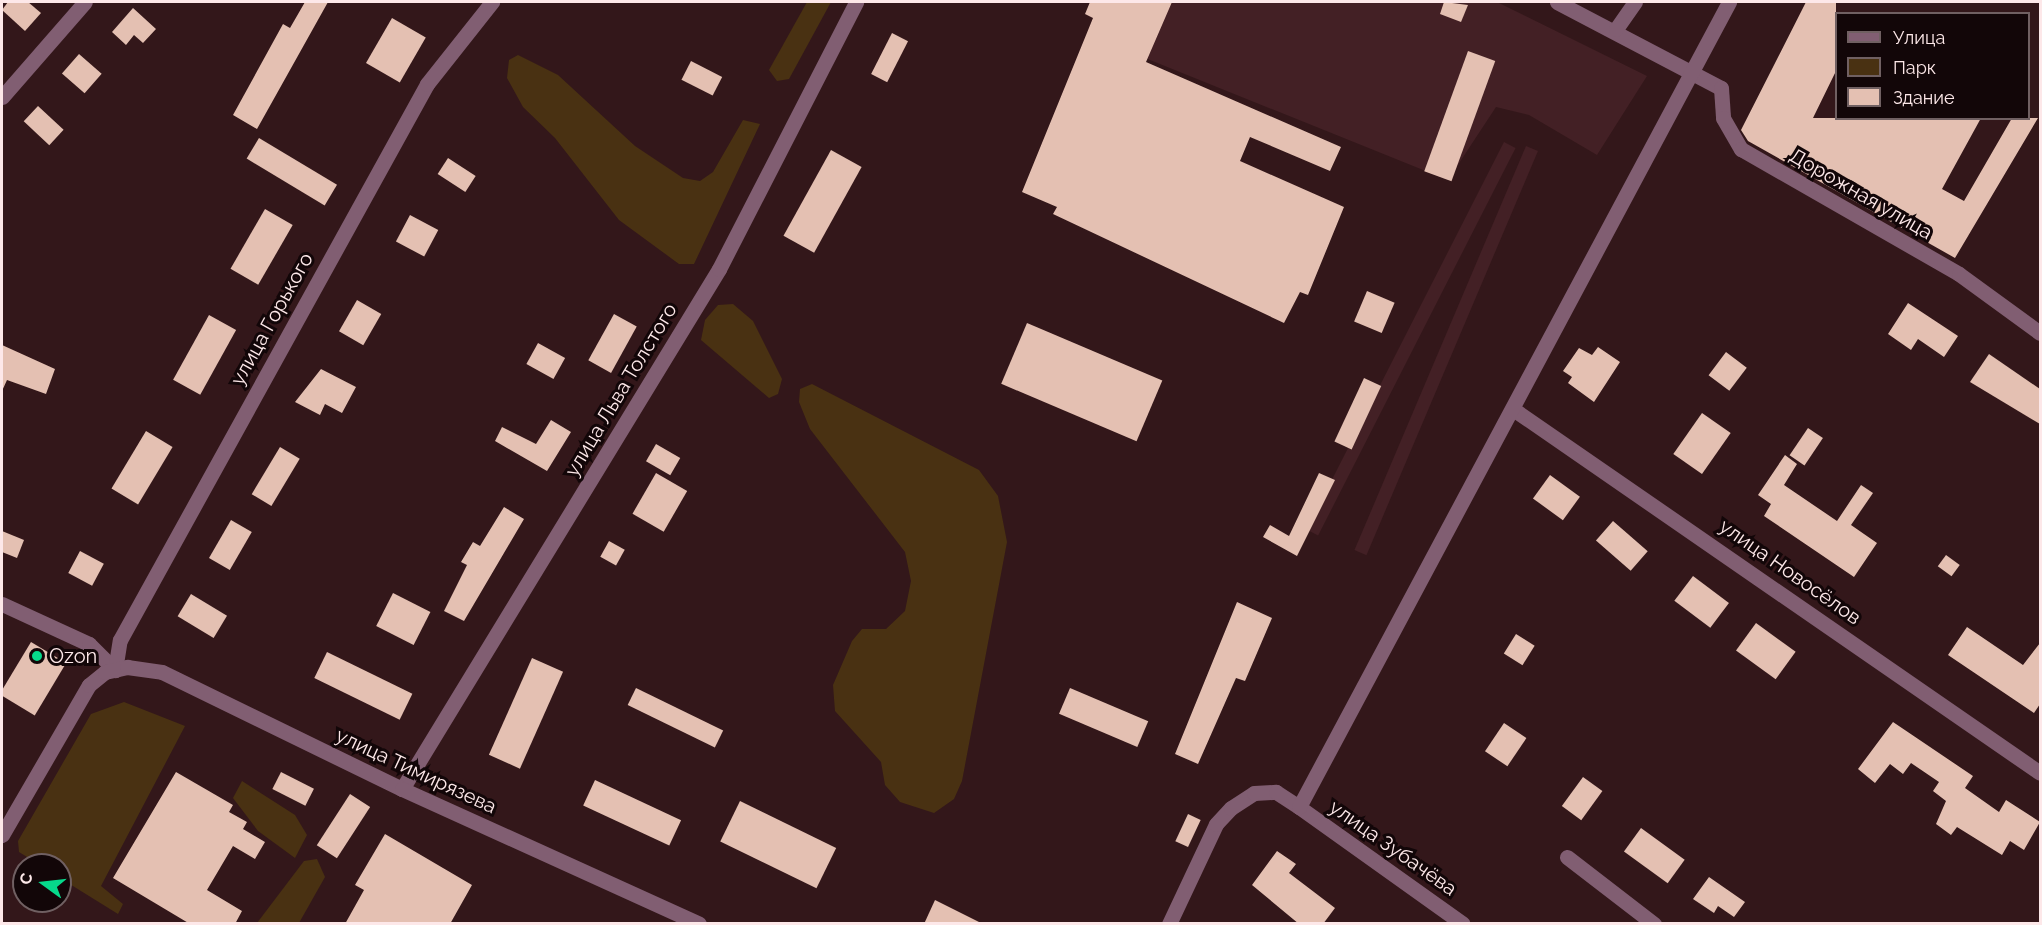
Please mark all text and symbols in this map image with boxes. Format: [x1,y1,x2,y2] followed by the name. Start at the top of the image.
[1835,12,2030,120] legend
[1893,27,1945,48] text: Улица
[1893,57,1936,78] text: Парк
[1893,87,1955,108] text: Здание
[1785,143,1937,245] street label: Дорожная улица
[226,249,318,389] street label: улица Горького
[560,299,682,481] street label: улица Льва Толстого
[1715,514,1865,630] street label: улица Новосёлов
[49,644,97,668] place label: Ozon
[30,649,44,663] marker: Ozon
[332,723,500,819] street label: улица Тимирязева
[1325,795,1461,901] street label: улица Зубачёва
[12,853,72,913] north arrow
[15,871,37,887] text: С

